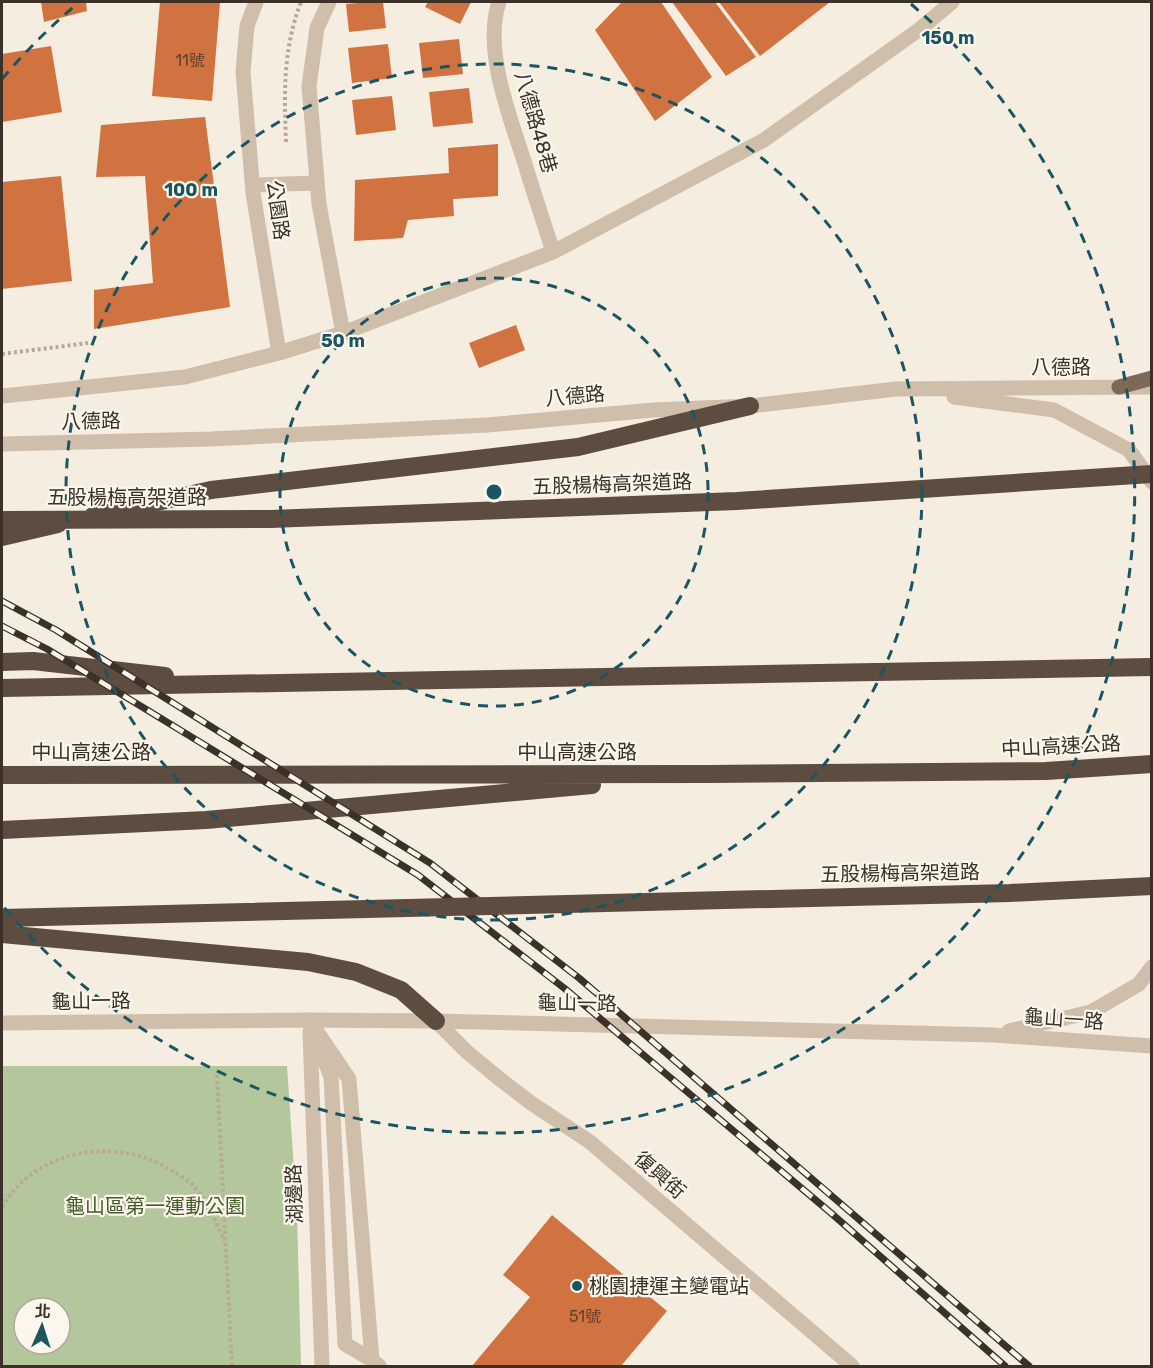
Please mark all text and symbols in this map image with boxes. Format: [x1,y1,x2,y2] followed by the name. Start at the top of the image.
[921,27,975,49] text: 150 m
[175,51,205,70] house number: 11號
[510,68,562,176] street label: 八德路48巷
[164,179,218,201] text: 100 m
[262,179,294,241] street label: 公園路
[321,330,365,352] text: 50 m
[1031,355,1091,379] street label: 八德路
[544,381,606,411] street label: 八德路
[61,408,121,434] street label: 八德路
[532,469,692,499] street label: 五股楊梅高架道路
[484,482,504,502] centre of rings
[47,485,207,509] street label: 五股楊梅高架道路
[1000,731,1122,761] street label: 中山高速公路
[31,740,151,764] street label: 中山高速公路
[517,740,637,764] street label: 中山高速公路
[820,860,980,886] street label: 五股楊梅高架道路
[51,988,131,1014] street label: 龜山一路
[537,990,617,1016] street label: 龜山一路
[1023,1004,1105,1034] street label: 龜山一路
[629,1146,691,1204] street label: 復興街
[281,1164,307,1224] street label: 湖邊路
[65,1194,245,1218] park label: 龜山區第一運動公園
[589,1274,749,1298] place label: 桃園捷運主變電站
[570,1279,584,1293] marker: 桃園捷運主變電站
[12,1296,72,1356] north arrow
[34,1302,51,1321] text: 北
[569,1307,601,1326] house number: 51號

